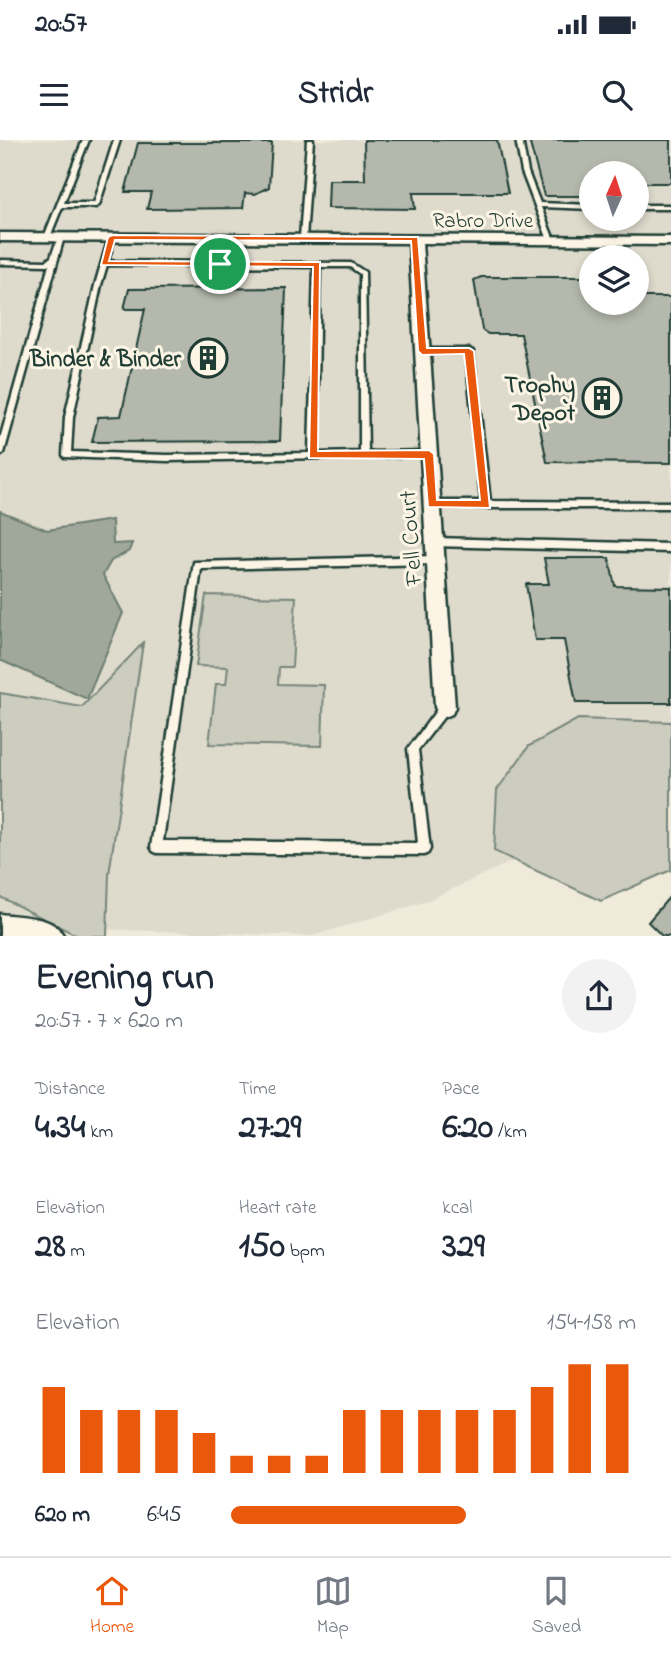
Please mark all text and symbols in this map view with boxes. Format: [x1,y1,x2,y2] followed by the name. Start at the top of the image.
[35,6,87,44] text: 20:57
[298,71,373,118] text: Stridr
[35,76,73,114] icon: menu
[598,76,636,114] icon: search
[579,161,649,231] north arrow
[579,161,649,315] map controls
[433,207,534,237] street label: Rabro Drive
[190,234,250,294] pin
[201,245,239,283] icon: arrive
[579,245,649,315] button: layers
[187,337,229,379] building icon: Binder & Binder
[29,343,182,378] place label: Binder & Binder
[504,369,576,432] place label: Trophy Depot
[581,377,623,419] building icon: Trophy Depot
[392,489,433,588] street label: Fell Court
[35,951,214,1007] text: Evening run
[562,959,636,1033] button: share
[35,1005,183,1038] text: 20:57 · 7 × 620 m
[35,1076,105,1103] text: Distance
[239,1076,276,1103] text: Time
[442,1076,479,1103] text: Pace
[35,1103,85,1154] text: 4.34
[239,1103,301,1154] text: 27:29
[442,1103,493,1154] text: 6:20
[85,1119,113,1146] text: km
[493,1119,527,1146] text: /km
[35,1195,105,1222] text: Elevation
[239,1195,317,1222] text: Heart rate
[442,1195,473,1222] text: kcal
[35,1222,66,1273] text: 28
[239,1222,285,1273] text: 150
[442,1222,485,1273] text: 329
[66,1238,85,1265] text: m
[285,1238,325,1265] text: bpm
[35,1307,120,1340] text: Elevation
[547,1307,636,1340] text: 154–158 m
[35,1499,90,1532] text: 620 m
[147,1499,182,1532] text: 6:45
[90,1572,134,1641] tab: Home
[314,1572,352,1641] tab: Map
[532,1572,581,1641] tab: Saved

